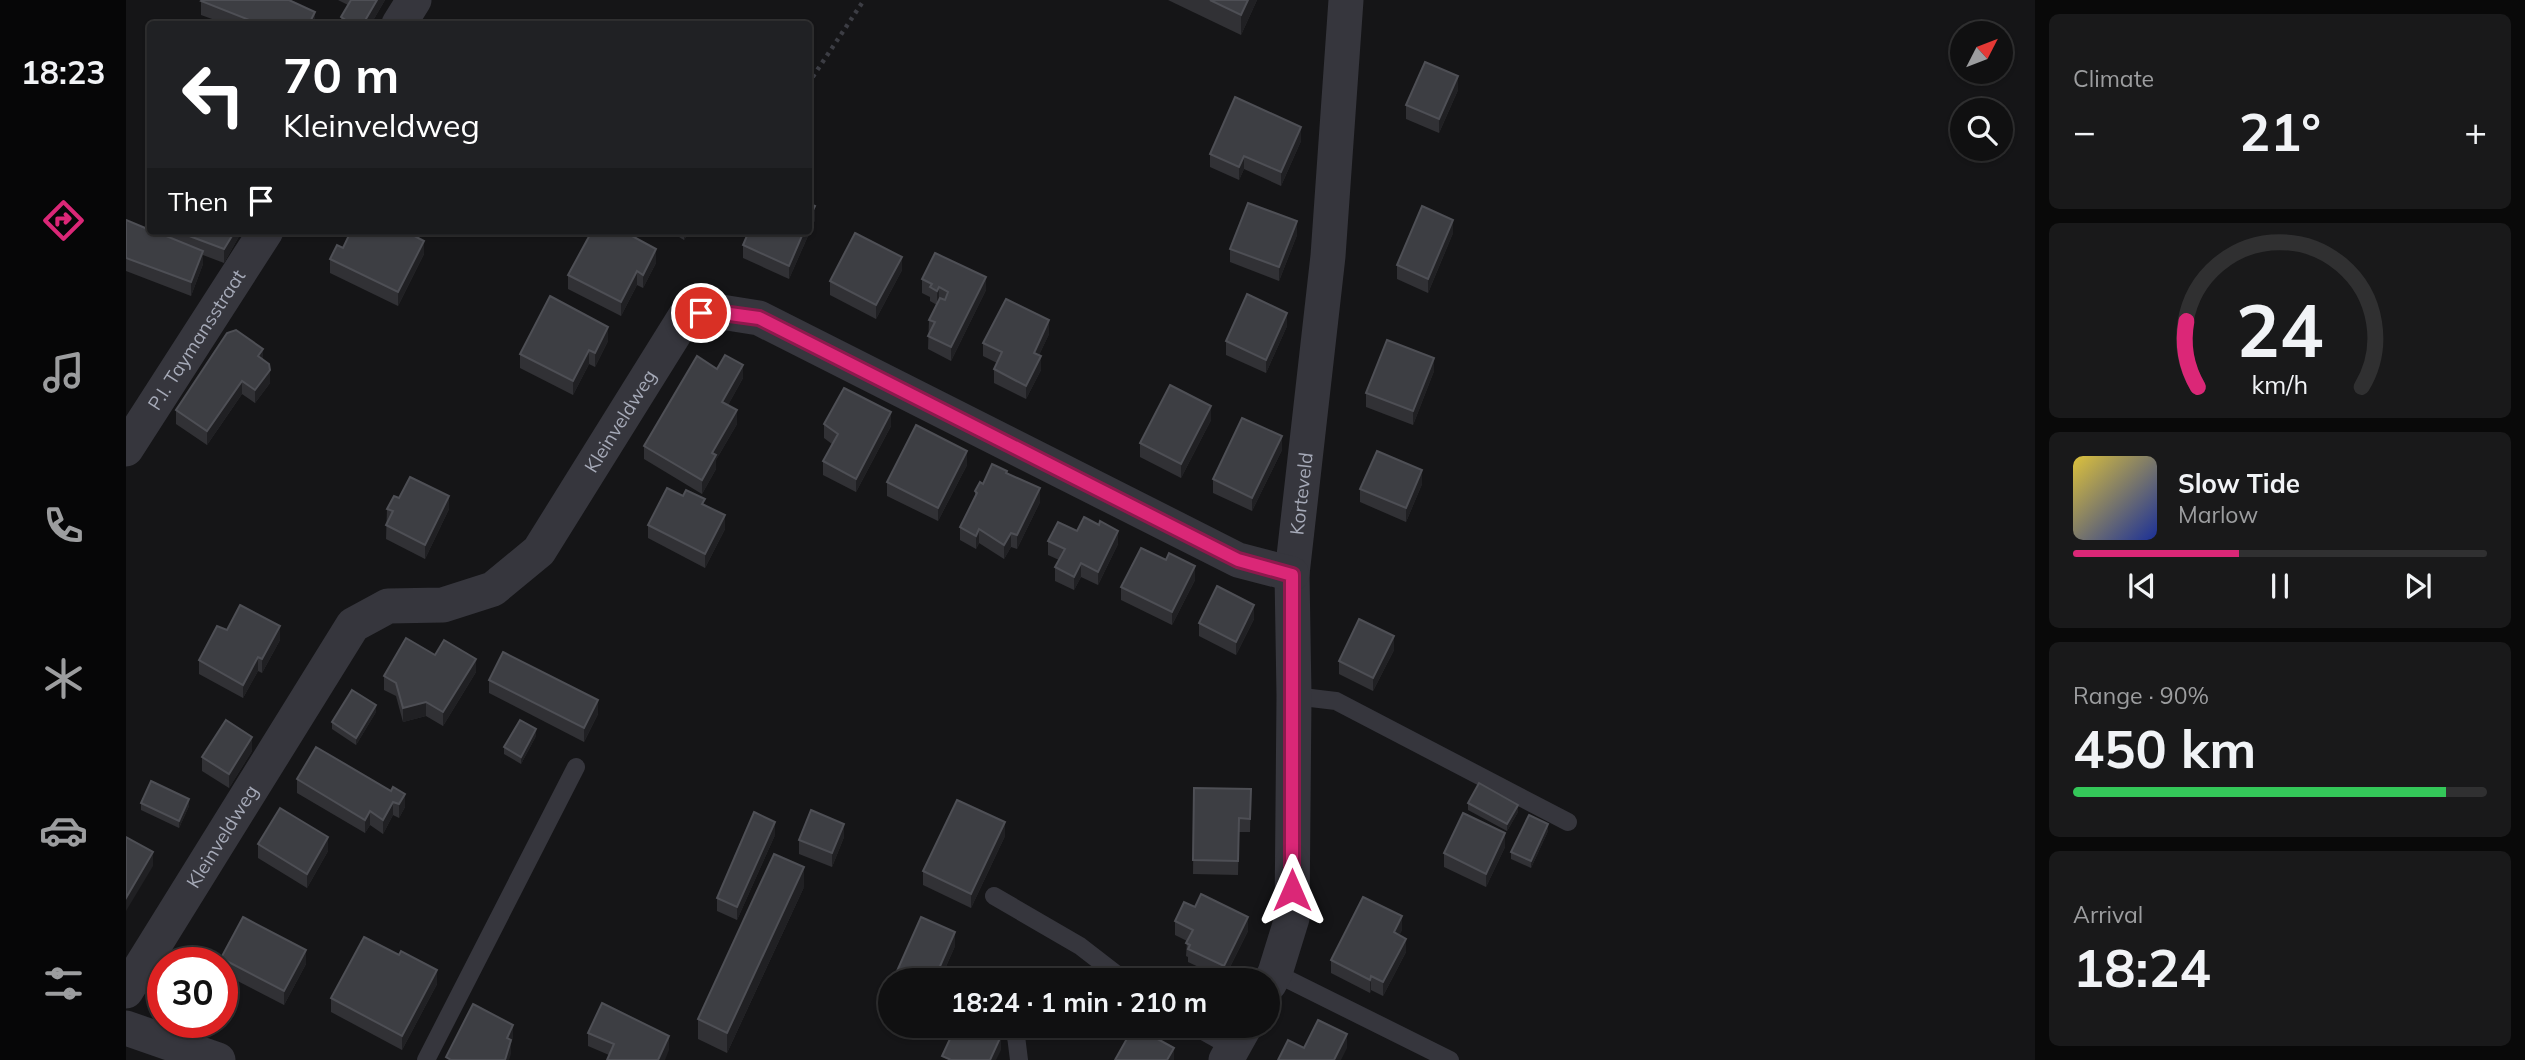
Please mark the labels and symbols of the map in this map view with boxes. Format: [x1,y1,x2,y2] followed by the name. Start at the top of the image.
[1950,21,2012,84] north arrow
[142,265,250,414] street label: P.I. Taymansstraat
[671,283,731,343] pin
[579,365,661,477] street label: Kleinveldweg
[1284,451,1318,536] street label: Korteveld
[181,780,263,892] street label: Kleinveldweg
[1255,853,1329,927] position arrow
[147,947,238,1038] speed limit sign: 30

